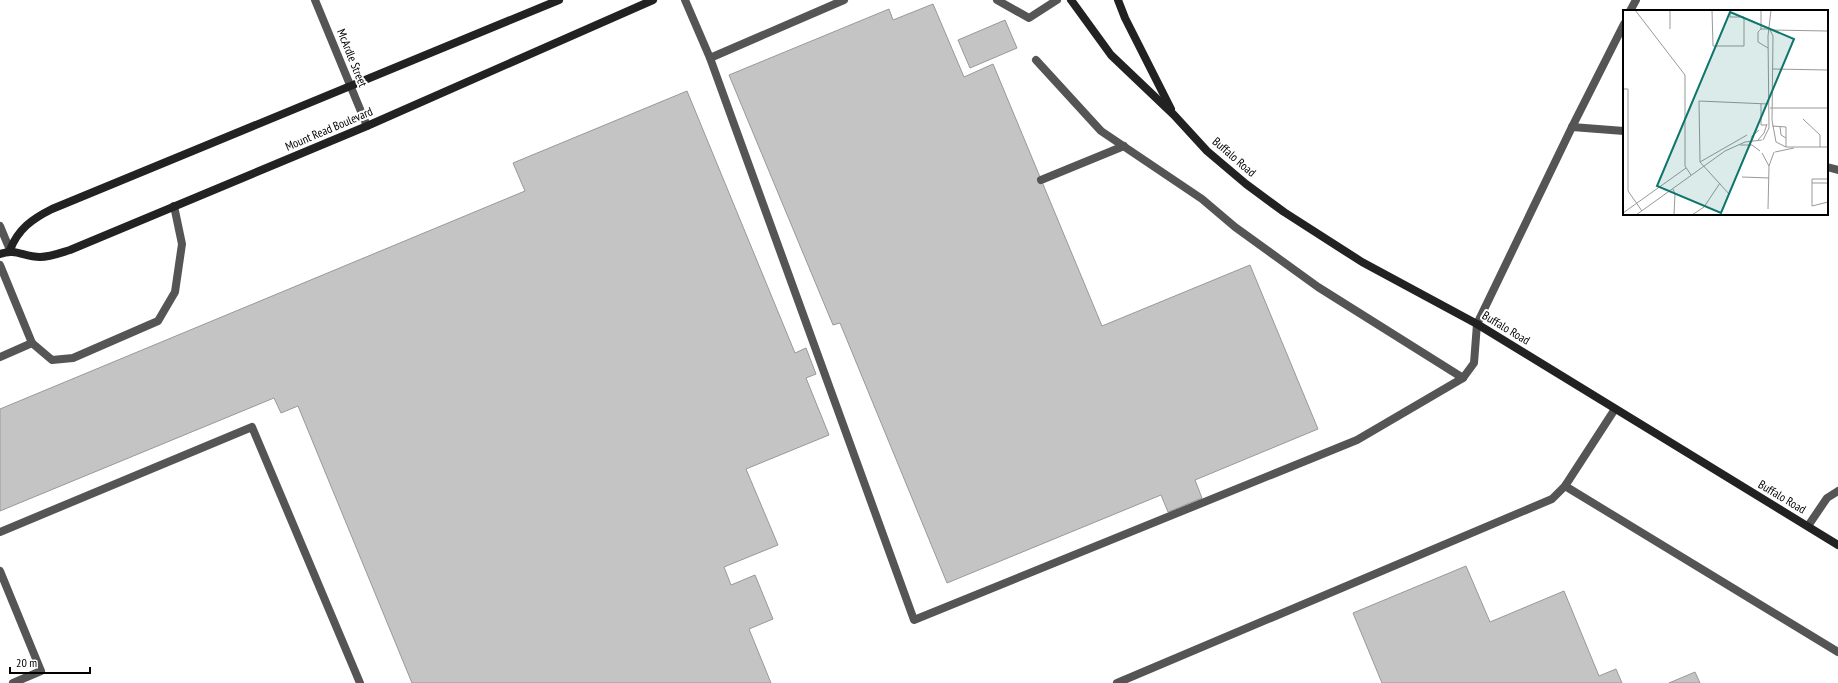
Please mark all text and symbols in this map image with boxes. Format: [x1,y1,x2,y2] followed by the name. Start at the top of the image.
[1623,10,1828,215] inset map
[334,27,371,90] street label: McArdle Street
[283,103,375,154] street label: Mount Read Boulevard
[1209,134,1259,180] street label: Buffalo Road
[1480,308,1533,348] street label: Buffalo Road
[1756,477,1809,517] street label: Buffalo Road
[10,649,90,675] scale bar
[16,655,37,670] text: 20 m

